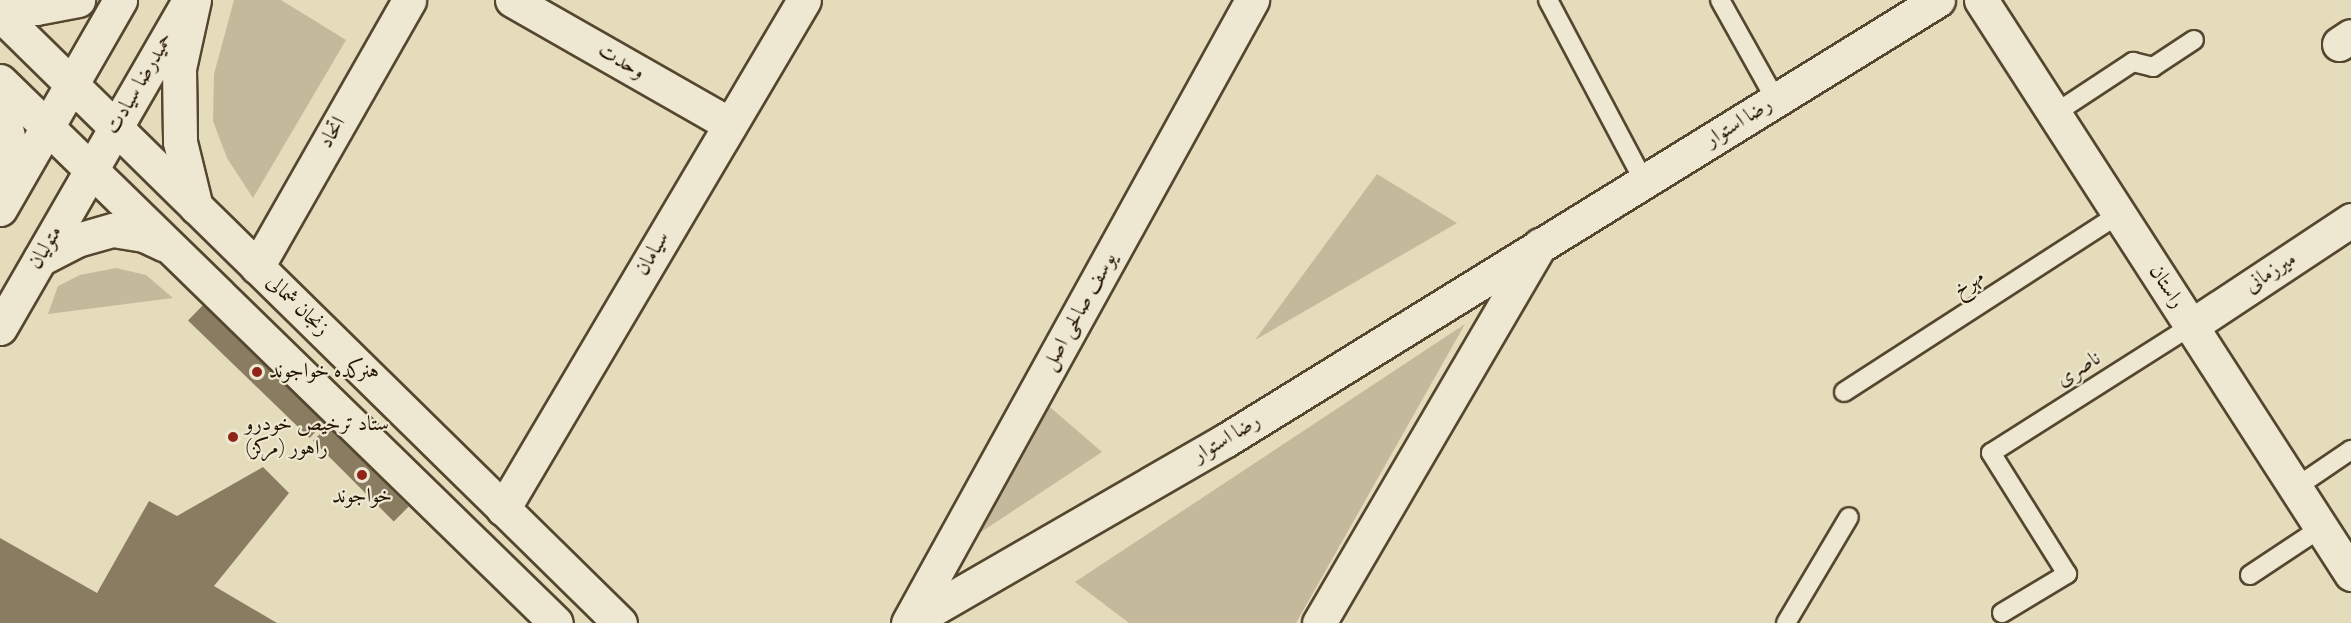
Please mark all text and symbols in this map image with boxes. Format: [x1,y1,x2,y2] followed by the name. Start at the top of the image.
[101,29,179,139] street label: حمیدرضا سیادت
[593,38,649,86] street label: وحدت
[1701,93,1777,153] street label: رضا استوار
[314,113,352,153] street label: اتحاد
[24,222,68,274] street label: متولیان
[630,227,676,281] street label: سیامان
[2240,247,2302,299] street label: میرزمانی
[1037,249,1123,375] street label: یوسف صالحی اصل
[2143,261,2189,313] street label: راستان
[1949,265,1989,303] street label: مهرخ
[260,270,334,342] street label: زنجان شمالی
[2052,347,2106,393] street label: ناصری
[269,359,379,385] place label: هنرکده خواجوند
[250,365,264,379] marker: هنرکده خواجوند
[1189,409,1265,469] street label: رضا استوار
[245,412,389,462] place label: ستاد ترخیص خودرو راهور (مرکز)
[226,430,240,444] marker: ستاد ترخیص خودرو راهور (مرکز)
[355,468,369,482] marker: خواجوند
[332,484,392,510] place label: خواجوند

